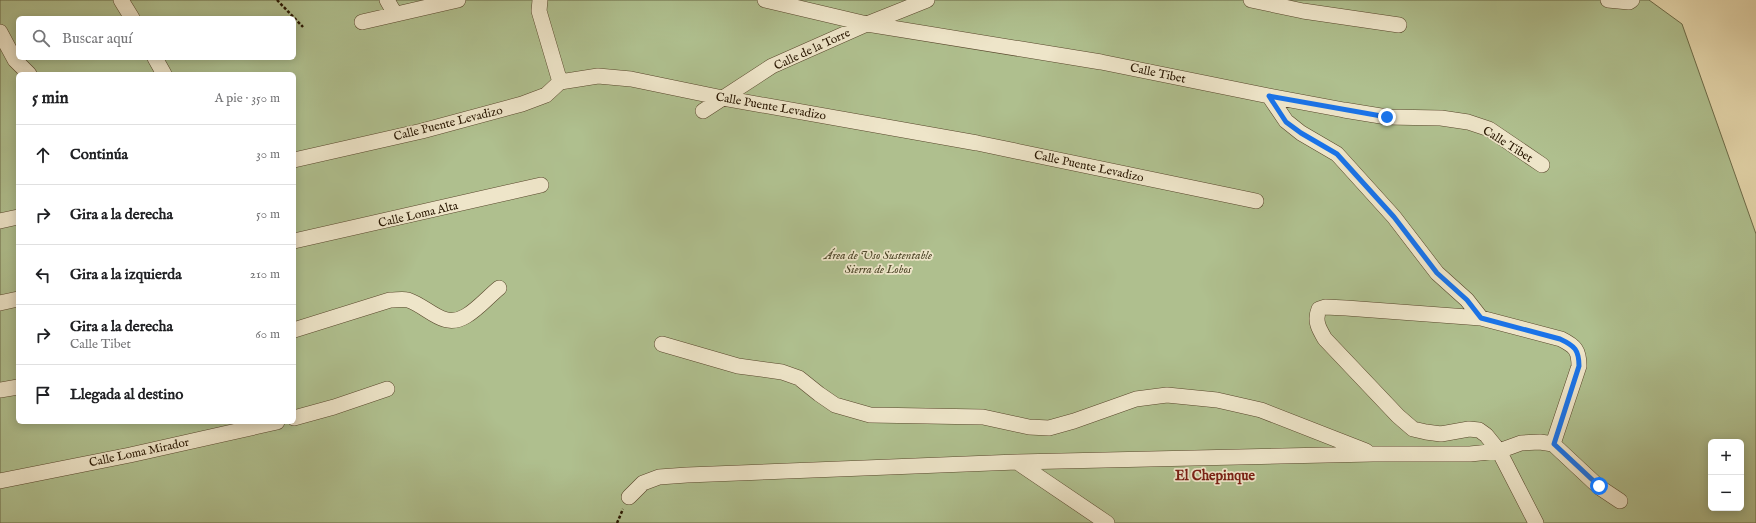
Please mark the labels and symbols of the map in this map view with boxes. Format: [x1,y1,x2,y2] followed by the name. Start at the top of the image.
[772,25,853,74] street label: Calle de la Torre
[1129,60,1187,87] street label: Calle Tibet
[714,89,828,124] street label: Calle Puente Levadizo
[392,103,505,144] street label: Calle Puente Levadizo
[1378,108,1396,126] route end
[1480,123,1536,166] street label: Calle Tibet
[1033,148,1146,186] street label: Calle Puente Levadizo
[377,198,460,231] street label: Calle Loma Alta
[822,248,932,277] park label: Área de Uso Sustentable Sierra de Lobos
[88,434,191,470] street label: Calle Loma Mirador
[1175,467,1255,485] district label: El Chepinque
[1590,477,1608,495] route start

